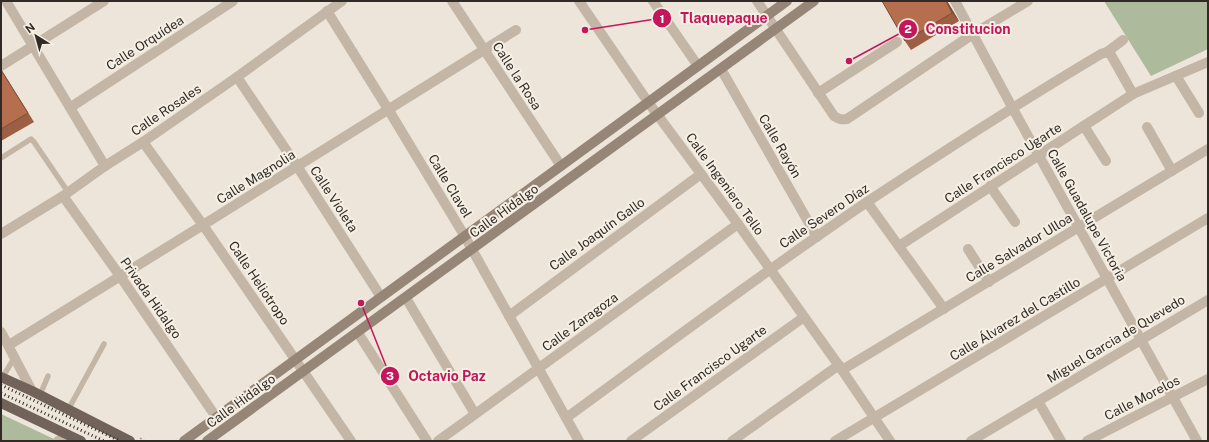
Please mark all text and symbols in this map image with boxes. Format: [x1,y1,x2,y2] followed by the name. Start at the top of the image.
[652,5,775,31] callout: Tlaquepaque
[680,10,768,26] text: Tlaquepaque
[104,12,186,74] street label: Calle Orquídea
[659,12,665,26] text: 1
[16,16,56,56] north arrow
[898,16,1019,42] callout: Constitucion
[23,21,37,35] text: N
[925,21,1011,37] text: Constitucion
[904,22,912,36] text: 2
[490,39,544,113] street label: Calle la Rosa
[128,81,204,139] street label: Calle Rosales
[756,111,804,181] street label: Calle Rayón
[942,120,1064,206] street label: Calle Francisco Ugarte
[683,130,767,238] street label: Calle Ingeniero Tello
[1044,146,1130,284] street label: Calle Guadalupe Victoria
[214,147,298,207] street label: Calle Magnolia
[425,152,475,221] street label: Calle Clavel
[307,163,361,235] street label: Calle Violeta
[467,181,541,241] street label: Calle Hidalgo
[776,181,872,251] street label: Calle Severo Díaz
[546,194,648,274] street label: Calle Joaquín Gallo
[963,210,1075,286] street label: Calle Salvador Ulloa
[225,238,293,328] street label: Calle Heliotropo
[117,254,185,342] street label: Privada Hidalgo
[947,273,1083,364] street label: Calle Álvarez del Castillo
[539,289,621,355] street label: Calle Zaragoza
[1044,292,1188,386] street label: Miguel Garcia de Quevedo
[650,322,770,414] street label: Calle Francisco Ugarte
[380,363,493,389] callout: Octavio Paz
[408,368,486,384] text: Octavio Paz
[386,369,394,383] text: 3
[204,371,278,431] street label: Calle Hidalgo
[1102,373,1182,423] street label: Calle Morelos

